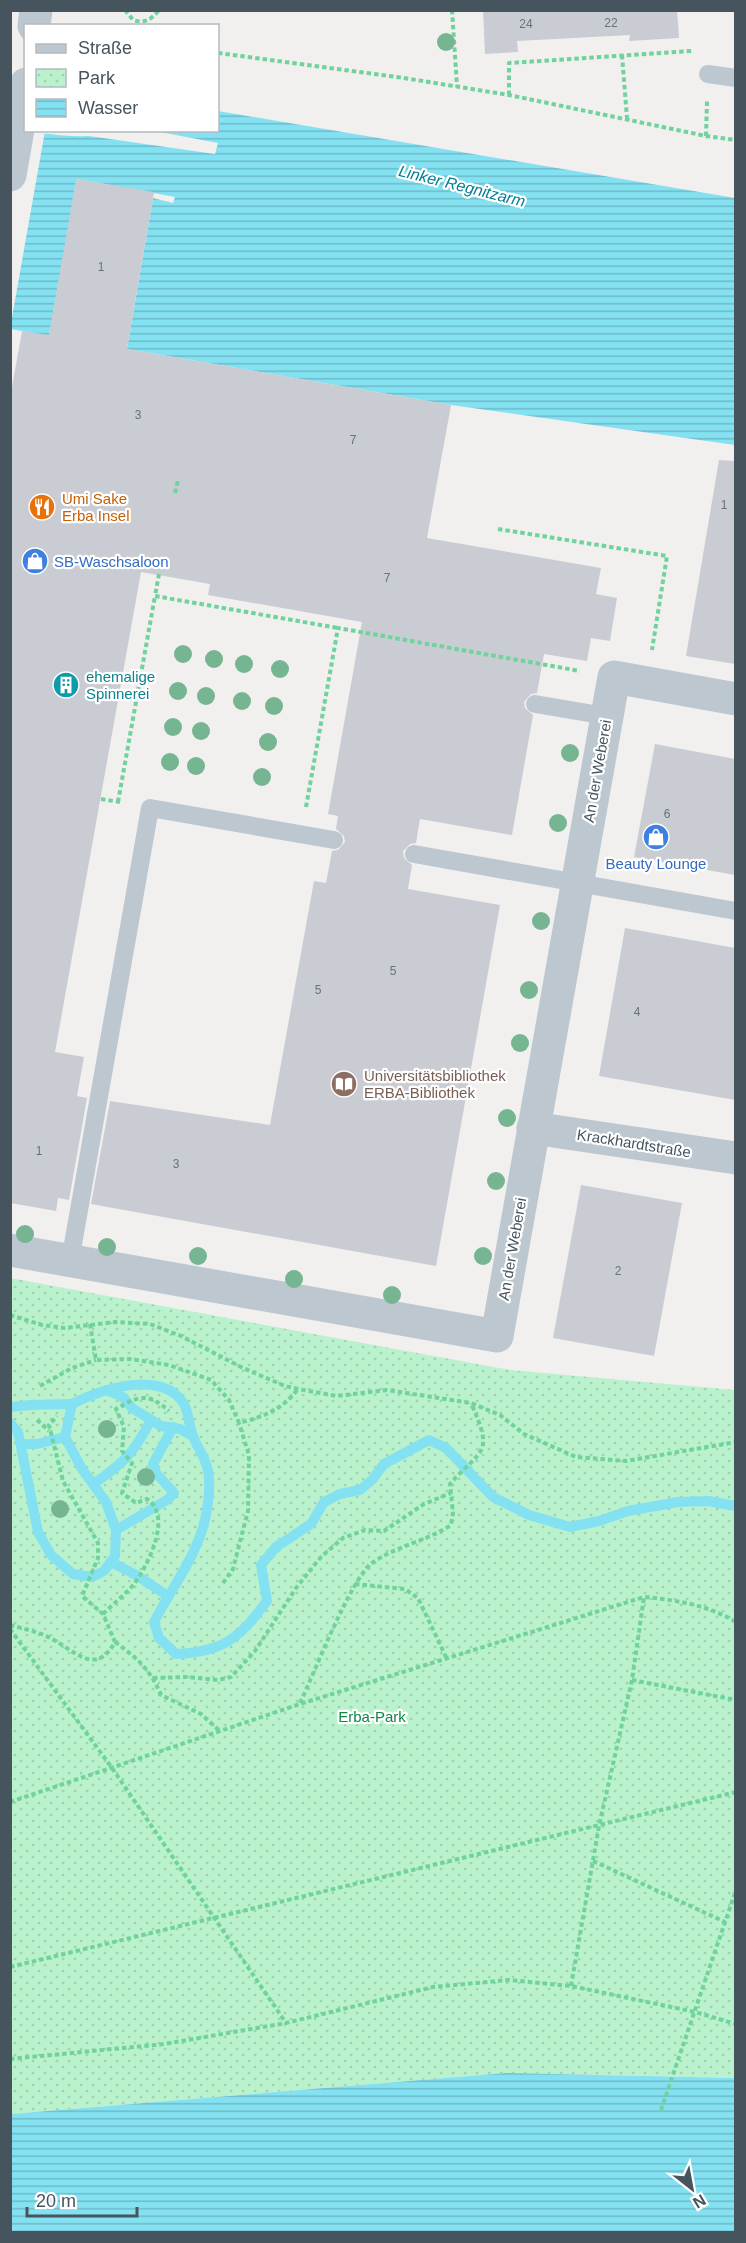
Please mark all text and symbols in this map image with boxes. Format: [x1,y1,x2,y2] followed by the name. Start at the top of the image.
[604,16,618,30] house number: 22
[519,17,533,31] house number: 24
[24,24,219,132] legend
[78,38,132,58] text: Straße
[78,68,116,88] text: Park
[78,98,138,118] text: Wasser
[397,162,527,210] water label: Linker Regnitzarm
[98,260,105,274] house number: 1
[135,408,142,422] house number: 3
[350,433,357,447] house number: 7
[62,490,130,524] place label: Umi Sake Erba Insel
[27,492,57,522] restaurant icon: Umi Sake Erba Insel
[721,498,728,512] house number: 1
[20,546,50,576] shop icon: SB-Waschsaloon
[54,553,169,570] place label: SB-Waschsaloon
[384,571,391,585] house number: 7
[86,668,155,702] place label: ehemalige Spinnerei
[51,670,81,700] building icon: ehemalige Spinnerei
[580,718,614,824] street label: An der Weberei
[664,807,671,821] house number: 6
[641,822,671,852] shop icon: Beauty Lounge
[606,855,706,872] place label: Beauty Lounge
[390,964,397,978] house number: 5
[315,983,322,997] house number: 5
[634,1005,641,1019] house number: 4
[364,1067,506,1101] place label: Universitätsbibliothek ERBA-Bibliothek
[329,1069,359,1099] library icon: Universitätsbibliothek ERBA-Bibliothek
[576,1126,692,1160] street label: Krackhardtstraße
[36,1144,43,1158] house number: 1
[173,1157,180,1171] house number: 3
[495,1196,529,1302] street label: An der Weberei
[615,1264,622,1278] house number: 2
[338,1708,406,1725] park label: Erba-Park
[662,2159,722,2219] north arrow
[27,2180,136,2218] scale bar
[36,2191,76,2211] text: 20 m
[690,2191,709,2212] text: N

